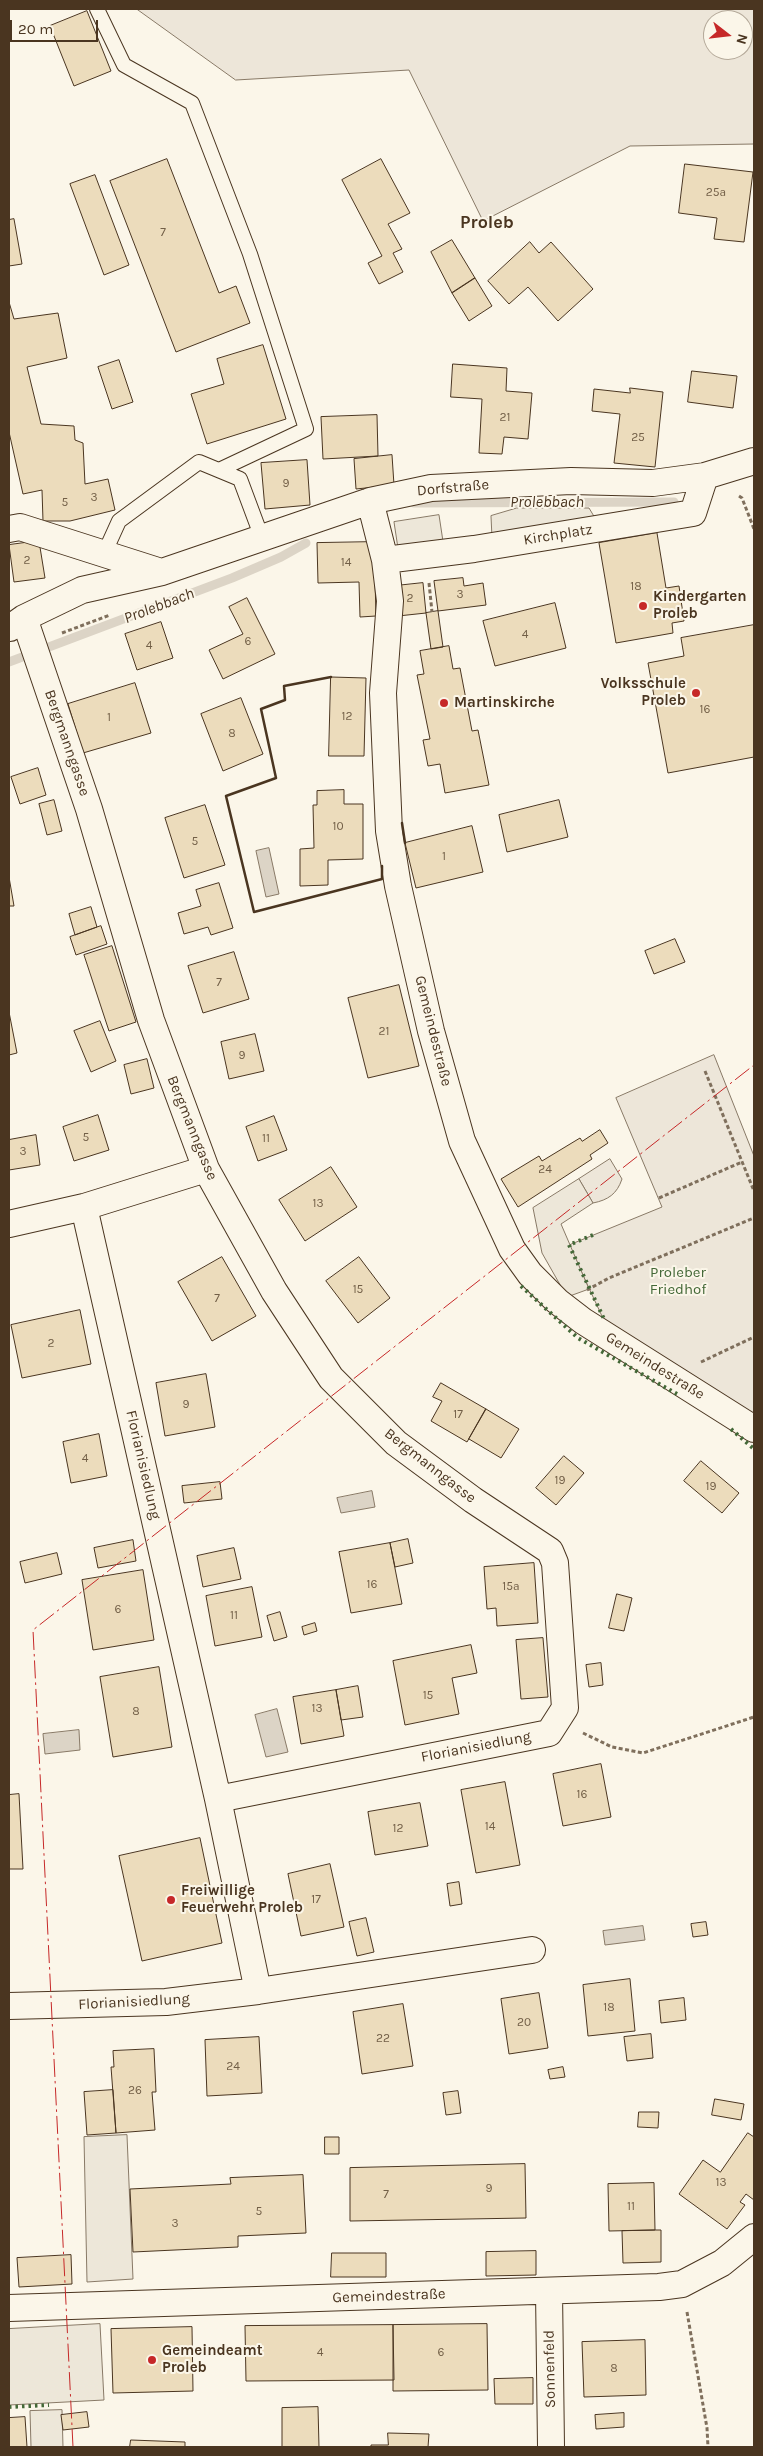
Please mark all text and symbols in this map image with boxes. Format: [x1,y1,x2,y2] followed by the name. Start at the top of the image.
[12,10,100,42] scale bar
[703,10,753,60] north arrow
[18,20,53,38] text: 20 m
[732,32,751,46] text: N
[706,186,726,200] house number: 25a
[460,212,514,234] district label: Proleb
[160,226,166,240] house number: 7
[500,411,510,425] house number: 21
[631,431,645,445] house number: 25
[416,476,490,500] street label: Dorfstraße
[283,477,289,491] house number: 9
[90,491,98,505] house number: 3
[510,492,584,512] water label: Prolebbach
[62,496,68,510] house number: 5
[522,521,594,549] street label: Kirchplatz
[24,554,30,568] house number: 2
[341,556,351,570] house number: 14
[630,580,642,594] house number: 18
[121,584,197,628] water label: Prolebbach
[456,588,464,602] house number: 3
[653,588,747,623] place label: Kindergarten Proleb
[407,592,413,606] house number: 2
[637,600,649,612] marker: Kindergarten Proleb
[522,628,528,642] house number: 4
[245,635,251,649] house number: 6
[146,639,152,653] house number: 4
[601,675,686,710] place label: Volksschule Proleb
[40,687,94,799] street label: Bergmanngasse
[690,687,702,699] marker: Volksschule Proleb
[454,694,555,712] place label: Martinskirche
[438,697,450,709] marker: Martinskirche
[700,703,710,717] house number: 16
[342,710,352,724] house number: 12
[107,711,111,725] house number: 1
[228,727,236,741] house number: 8
[332,820,344,834] house number: 10
[192,835,198,849] house number: 5
[442,850,446,864] house number: 1
[411,974,455,1088] street label: Gemeindestraße
[216,976,222,990] house number: 7
[379,1025,389,1039] house number: 21
[239,1049,245,1063] house number: 9
[163,1073,221,1183] street label: Bergmanngasse
[83,1131,89,1145] house number: 5
[262,1132,270,1146] house number: 11
[19,1145,27,1159] house number: 3
[538,1163,552,1177] house number: 24
[312,1197,324,1211] house number: 13
[650,1264,706,1299] park label: Proleber Friedhof
[353,1283,363,1297] house number: 15
[214,1292,220,1306] house number: 7
[602,1328,708,1404] street label: Gemeindestraße
[48,1337,54,1351] house number: 2
[183,1398,189,1412] house number: 9
[453,1408,463,1422] house number: 17
[122,1409,164,1521] street label: Florianisiedlung
[381,1425,479,1507] street label: Bergmanngasse
[82,1452,88,1466] house number: 4
[555,1474,565,1488] house number: 19
[706,1480,716,1494] house number: 19
[367,1578,377,1592] house number: 16
[502,1580,520,1594] house number: 15a
[115,1603,121,1617] house number: 6
[230,1609,238,1623] house number: 11
[423,1689,433,1703] house number: 15
[311,1702,323,1716] house number: 13
[132,1705,140,1719] house number: 8
[419,1728,533,1766] street label: Florianisiedlung
[577,1788,587,1802] house number: 16
[485,1820,495,1834] house number: 14
[393,1822,403,1836] house number: 12
[181,1882,303,1917] place label: Freiwillige Feuerwehr Proleb
[311,1893,321,1907] house number: 17
[165,1894,177,1906] marker: Freiwillige Feuerwehr Proleb
[78,1990,190,2014] street label: Florianisiedlung
[603,2001,615,2015] house number: 18
[517,2016,531,2030] house number: 20
[376,2032,390,2046] house number: 22
[226,2060,240,2074] house number: 24
[128,2084,142,2098] house number: 26
[715,2176,727,2190] house number: 13
[486,2182,492,2196] house number: 9
[383,2188,389,2202] house number: 7
[627,2200,635,2214] house number: 11
[256,2205,262,2219] house number: 5
[171,2217,179,2231] house number: 3
[332,2285,446,2307] street label: Gemeindestraße
[540,2330,560,2408] street label: Sonnenfeld
[162,2342,263,2377] place label: Gemeindeamt Proleb
[317,2346,323,2360] house number: 4
[438,2346,444,2360] house number: 6
[146,2354,158,2366] marker: Gemeindeamt Proleb
[610,2362,618,2376] house number: 8

